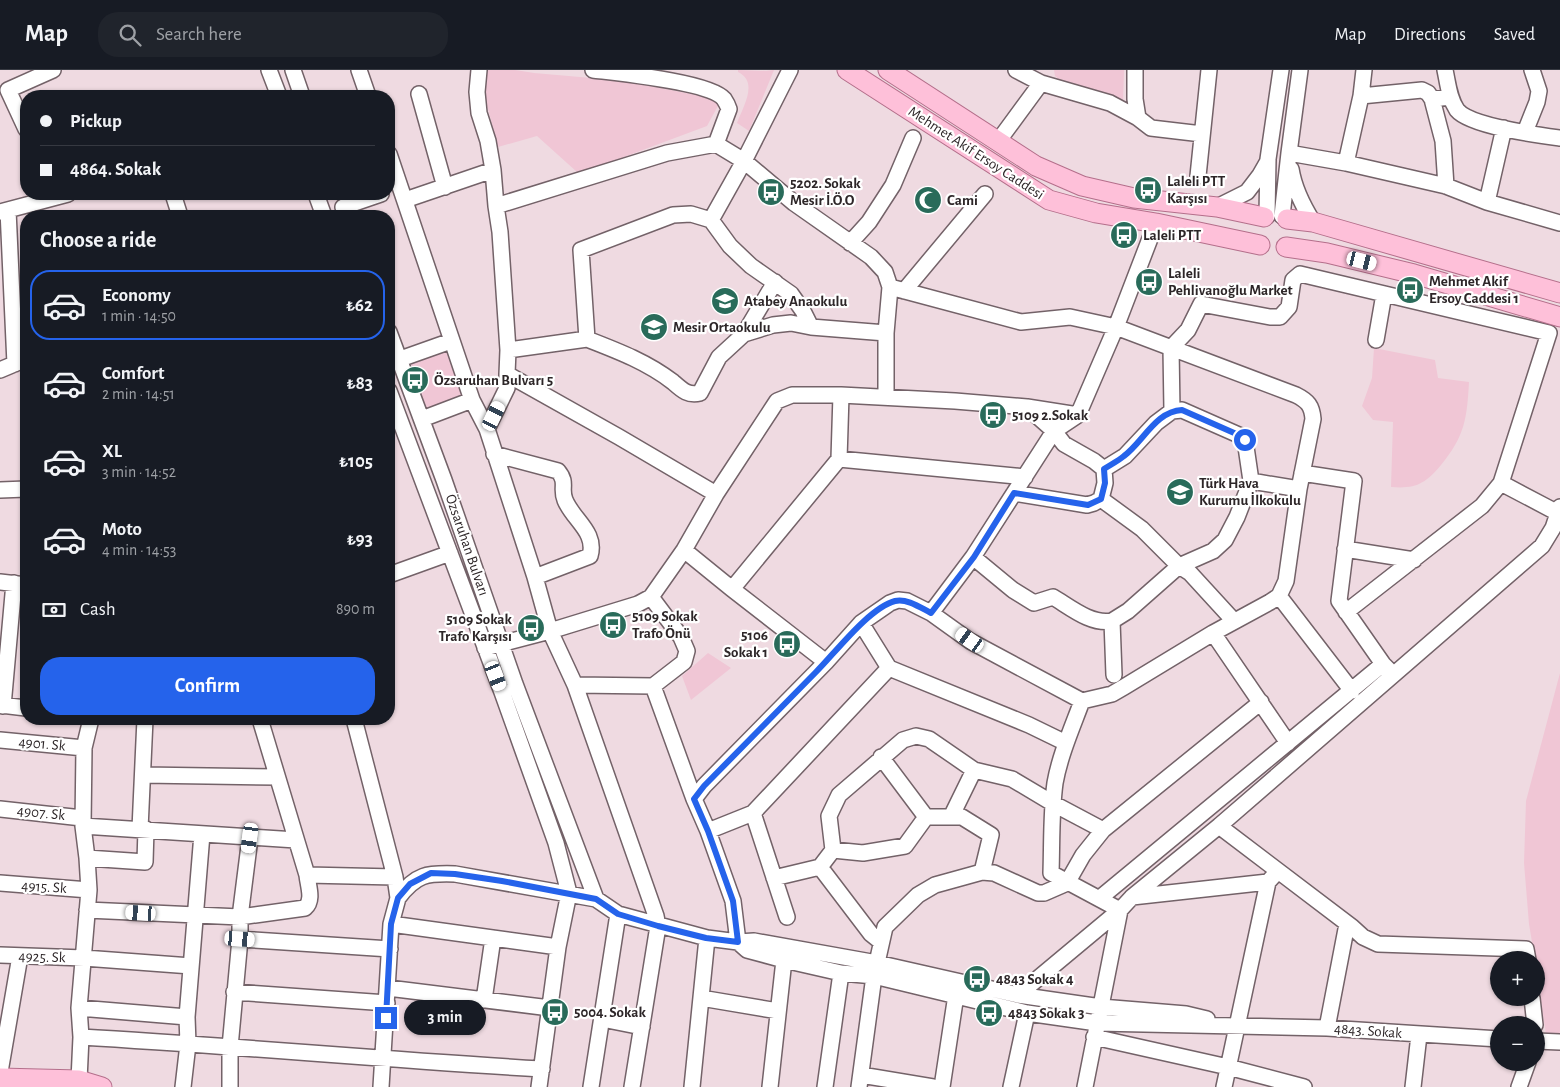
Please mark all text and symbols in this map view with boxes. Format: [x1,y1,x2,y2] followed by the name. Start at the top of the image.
[98,12,448,57] search box
[116,21,144,49] icon: search
[25,22,68,46] text: Map
[156,25,242,44] text: Search here
[1335,26,1366,44] text: Map
[1394,26,1466,44] text: Directions
[1494,26,1535,44] text: Saved
[906,104,1046,202] street label: Mehmet Akif Ersoy Caddesi
[70,112,122,131] text: Pickup
[70,160,161,179] text: 4864. Sokak
[1167,174,1226,206] place label: Laleli PTT Karşısı
[1133,175,1163,205] bus stop icon: Laleli PTT Karşısı
[790,176,861,208] place label: 5202. Sokak Mesir İ.Ö.O
[756,177,786,207] bus stop icon: 5202. Sokak Mesir İ.Ö.O
[913,185,943,215] mosque icon: Cami
[947,193,978,208] place label: Cami
[1109,220,1139,250] bus stop icon: Laleli PTT
[1143,228,1202,243] place label: Laleli PTT
[40,229,156,251] text: Choose a ride
[1345,250,1378,272] car
[1168,266,1293,298] place label: Laleli Pehlivanoğlu Market
[1134,267,1164,297] bus stop icon: Laleli Pehlivanoğlu Market
[1429,274,1519,306] place label: Mehmet Akif Ersoy Caddesi 1
[1395,275,1425,305] bus stop icon: Mehmet Akif Ersoy Caddesi 1
[42,283,87,328] icon: car
[102,286,171,305] text: Economy
[710,286,740,316] school or university icon: Atabey Anaokulu
[744,294,848,309] place label: Atabey Anaokulu
[346,296,373,315] text: ₺62
[102,308,176,324] text: 1 min · 14:50
[639,312,669,342] school or university icon: Mesir Ortaokulu
[673,320,771,335] place label: Mesir Ortaokulu
[42,361,87,406] icon: car
[102,364,164,383] text: Comfort
[400,365,430,395] bus stop icon: Özsaruhan Bulvarı 5
[434,372,553,388] place label: Özsaruhan Bulvarı 5
[346,374,373,393] text: ₺83
[102,386,175,402] text: 2 min · 14:51
[480,399,507,433] car
[978,400,1008,430] bus stop icon: 5109 2.Sokak
[1012,408,1089,423] place label: 5109 2.Sokak
[1234,429,1256,451] route start
[42,439,87,484] icon: car
[102,442,122,461] text: XL
[339,452,373,471] text: ₺105
[102,464,176,480] text: 3 min · 14:52
[1199,476,1301,508] place label: Türk Hava Kurumu İlkokulu
[1165,477,1195,507] school or university icon: Türk Hava Kurumu İlkokulu
[443,492,493,598] street label: Özsaruhan Bulvarı
[42,517,87,562] icon: car
[102,520,142,539] text: Moto
[347,530,373,549] text: ₺93
[102,542,176,558] text: 4 min · 14:53
[40,596,68,624] icon: cash
[80,600,116,619] text: Cash
[336,601,375,617] text: 890 m
[632,609,698,641] place label: 5109 Sokak Trafo Önü
[598,610,628,640] bus stop icon: 5109 Sokak Trafo Önü
[438,612,513,644] place label: 5109 Sokak Trafo Karşısı
[516,613,546,643] bus stop icon: 5109 Sokak Trafo Karşısı
[953,625,986,655] car
[724,628,768,660] place label: 5106 Sokak 1
[772,629,802,659] bus stop icon: 5106 Sokak 1
[40,657,375,715] button: Confirm
[483,659,508,693] car
[18,734,66,754] street label: 4901. Sk
[16,803,66,823] street label: 4907. Sk
[240,822,259,854] car
[21,878,67,896] street label: 4915. Sk
[125,905,156,921] car
[224,930,255,948] car
[18,949,66,965] street label: 4925. Sk
[1490,951,1545,1071] map controls
[1490,951,1545,1006] button: +
[962,964,992,994] bus stop icon: 4843 Sokak 4
[996,972,1074,987] place label: 4843 Sokak 4
[540,997,570,1027] bus stop icon: 5004. Sokak
[974,998,1004,1028] bus stop icon: 4843 Sokak 3
[404,1000,486,1036] callout: 3 min
[574,1005,646,1020] place label: 5004. Sokak
[1008,1006,1084,1021] place label: 4843 Sokak 3
[375,1007,397,1029] route end
[428,1009,462,1025] text: 3 min
[1490,1016,1545,1071] button: −
[1334,1021,1403,1041] street label: 4843. Sokak

